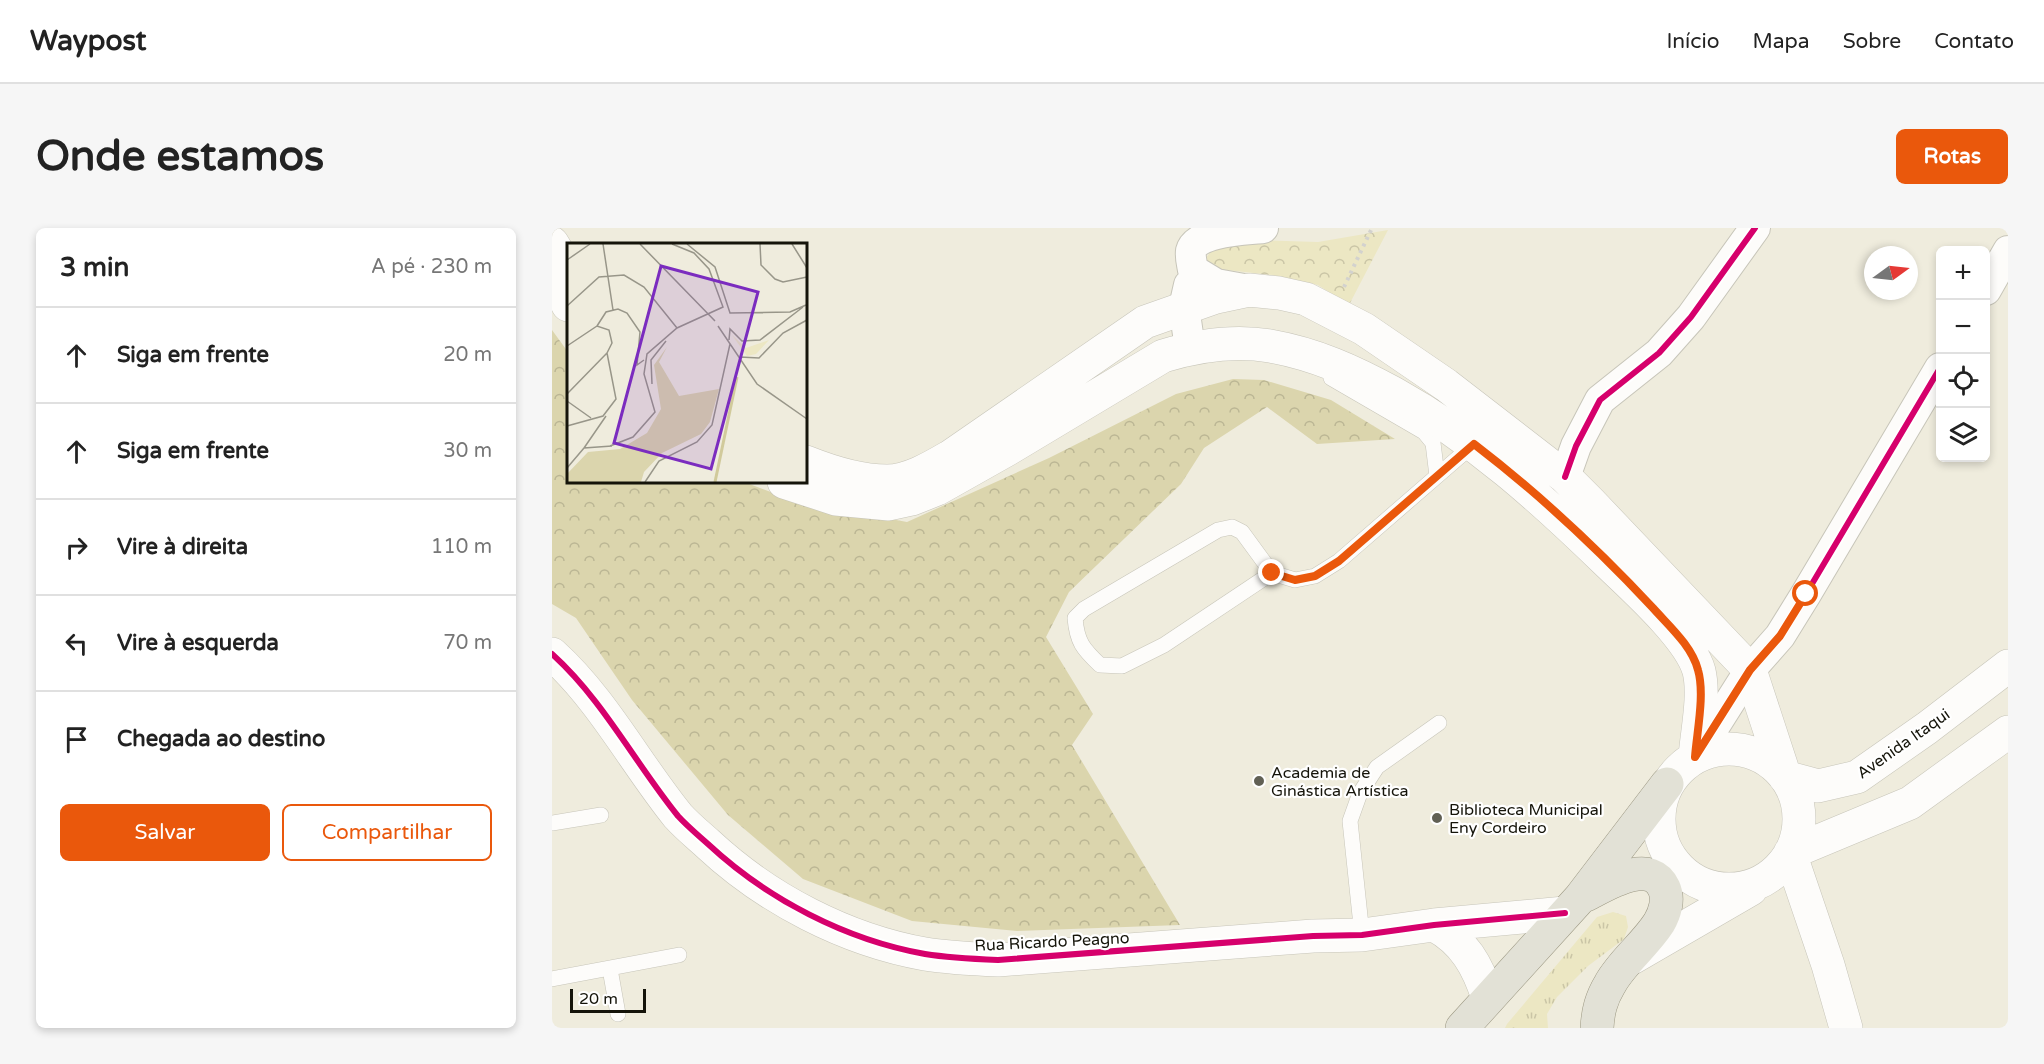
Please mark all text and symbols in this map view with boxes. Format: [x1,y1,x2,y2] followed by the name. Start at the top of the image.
[30,24,146,58] text: Waypost
[1667,29,1719,54] text: Início
[1752,29,1810,54] text: Mapa
[1843,29,1901,54] text: Sobre
[1934,29,2014,54] text: Contato
[1896,129,2008,184] button: Rotas
[36,131,324,182] text: Onde estamos
[567,243,807,483] inset map
[1864,246,1918,300] north arrow
[1936,246,1990,462] map controls
[1936,246,1990,300] button: +
[60,252,129,283] text: 3 min
[371,255,492,279] text: A pé · 230 m
[1936,300,1990,354] button: −
[60,339,93,372] icon: ahead
[117,342,269,368] text: Siga em frente
[443,343,492,367] text: 20 m
[1936,354,1990,408] button: locate
[1936,408,1990,462] button: layers
[60,435,93,468] icon: ahead
[117,438,269,464] text: Siga em frente
[443,439,492,463] text: 30 m
[60,531,93,564] icon: right
[117,534,248,560] text: Vire à direita
[431,535,492,559] text: 110 m
[1258,559,1284,585] route end
[1792,580,1818,606] route start
[60,627,93,660] icon: left
[117,630,279,656] text: Vire à esquerda
[443,631,492,655] text: 70 m
[1853,704,1954,783] street label: Avenida Itaqui
[60,723,93,756] icon: arrive
[117,726,325,752] text: Chegada ao destino
[1271,763,1409,801] place label: Academia de Ginástica Artística
[1252,774,1266,788] marker: Academia de Ginástica Artística
[1449,800,1603,838] place label: Biblioteca Municipal Eny Cordeiro
[60,804,270,861] button: Salvar
[282,804,492,861] button: Compartilhar
[1430,811,1444,825] marker: Biblioteca Municipal Eny Cordeiro
[974,928,1130,956] street label: Rua Ricardo Peagno
[570,986,646,1014] scale bar
[579,989,618,1009] text: 20 m

